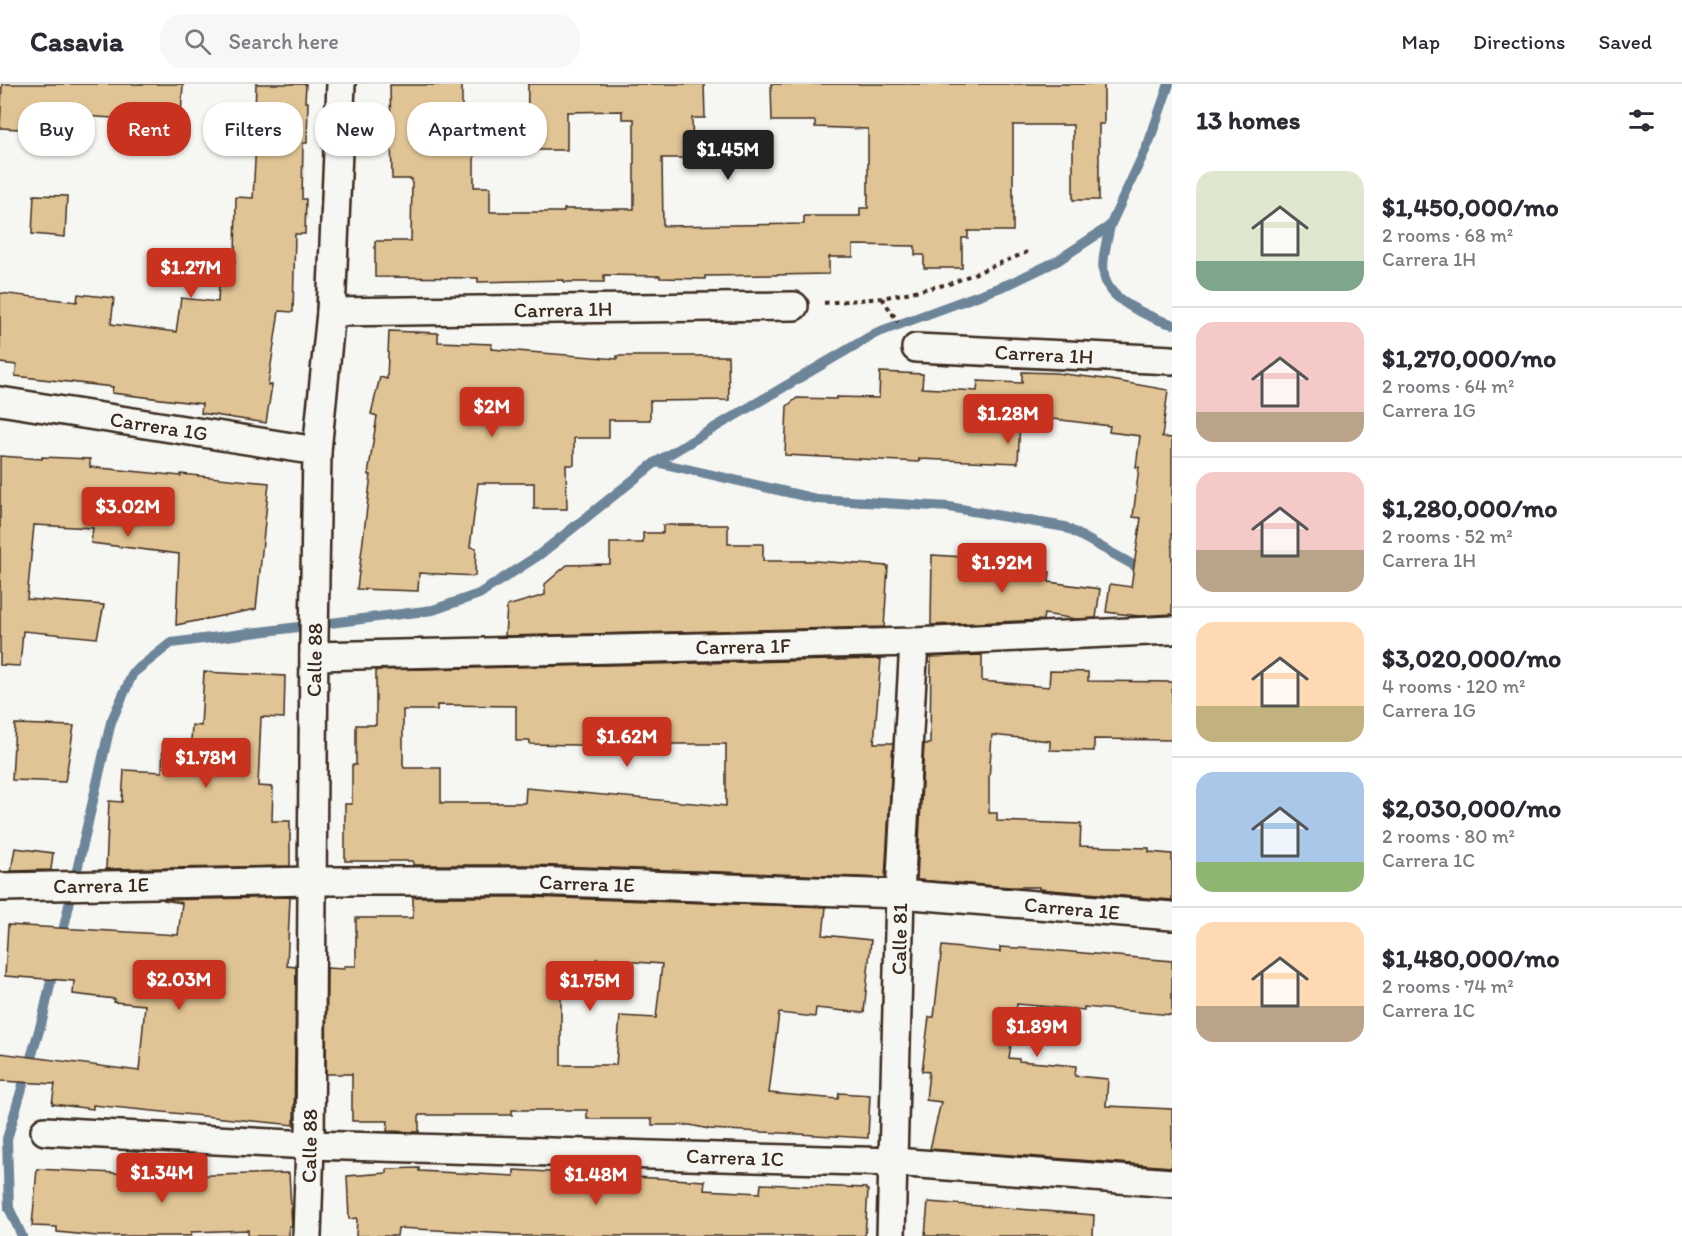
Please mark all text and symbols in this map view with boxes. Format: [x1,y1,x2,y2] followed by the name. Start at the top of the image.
[160,14,580,68] search box
[30,24,124,58] text: Casavia
[181,25,214,58] icon: search
[229,28,339,55] text: Search here
[1402,29,1440,54] text: Map
[1473,29,1565,54] text: Directions
[1598,29,1652,54] text: Saved
[18,102,95,156] chip: Buy
[107,102,191,156] chip: Rent
[203,102,303,156] chip: Filters
[315,102,395,156] chip: New
[407,102,547,156] chip: Apartment
[1196,104,1300,136] text: 13 homes
[1625,104,1658,137] icon: filters
[679,130,777,181] pin: $1.45M
[697,137,759,161] text: $1.45M
[1382,191,1559,223] text: $1,450,000/mo
[1244,195,1316,267] icon: home
[1382,223,1513,247] text: 2 rooms · 68 m²
[1382,247,1476,271] text: Carrera 1H
[142,248,240,299] pin: $1.27M
[161,255,221,279] text: $1.27M
[513,296,613,322] street label: Carrera 1H
[994,339,1094,369] street label: Carrera 1H
[1382,342,1556,374] text: $1,270,000/mo
[1244,346,1316,418] icon: home
[1382,374,1514,398] text: 2 rooms · 64 m²
[463,387,521,438] pin: $2M
[474,394,510,418] text: $2M
[959,394,1057,445] pin: $1.28M
[1382,398,1476,422] text: Carrera 1G
[977,401,1039,425] text: $1.28M
[108,406,210,446] street label: Carrera 1G
[79,487,177,538] pin: $3.02M
[1382,492,1558,524] text: $1,280,000/mo
[96,494,160,518] text: $3.02M
[1244,496,1316,568] icon: home
[1382,524,1513,548] text: 2 rooms · 52 m²
[953,543,1051,594] pin: $1.92M
[1382,548,1476,572] text: Carrera 1H
[971,550,1033,574] text: $1.92M
[301,623,327,697] street label: Calle 88
[695,633,791,659] street label: Carrera 1F
[1382,642,1561,674] text: $3,020,000/mo
[1244,646,1316,718] icon: home
[1382,674,1525,698] text: 4 rooms · 120 m²
[1382,698,1476,722] text: Carrera 1G
[578,717,676,768] pin: $1.62M
[596,724,658,748] text: $1.62M
[157,738,255,789] pin: $1.78M
[176,745,236,769] text: $1.78M
[1382,792,1561,824] text: $2,030,000/mo
[1244,796,1316,868] icon: home
[1382,824,1515,848] text: 2 rooms · 80 m²
[1382,848,1475,872] text: Carrera 1C
[539,869,635,897] street label: Carrera 1E
[53,872,149,898] street label: Carrera 1E
[1023,891,1121,925] street label: Carrera 1E
[886,902,912,975] street label: Calle 81
[1382,942,1560,974] text: $1,480,000/mo
[1244,946,1316,1018] icon: home
[130,960,228,1011] pin: $2.03M
[541,961,639,1012] pin: $1.75M
[147,967,211,991] text: $2.03M
[560,968,620,992] text: $1.75M
[1382,974,1514,998] text: 2 rooms · 74 m²
[1382,998,1475,1022] text: Carrera 1C
[988,1007,1086,1058] pin: $1.89M
[1006,1014,1068,1038] text: $1.89M
[296,1109,322,1183] street label: Calle 88
[686,1143,784,1171] street label: Carrera 1C
[113,1153,211,1204] pin: $1.34M
[547,1155,645,1206] pin: $1.48M
[131,1160,193,1184] text: $1.34M
[564,1162,628,1186] text: $1.48M

